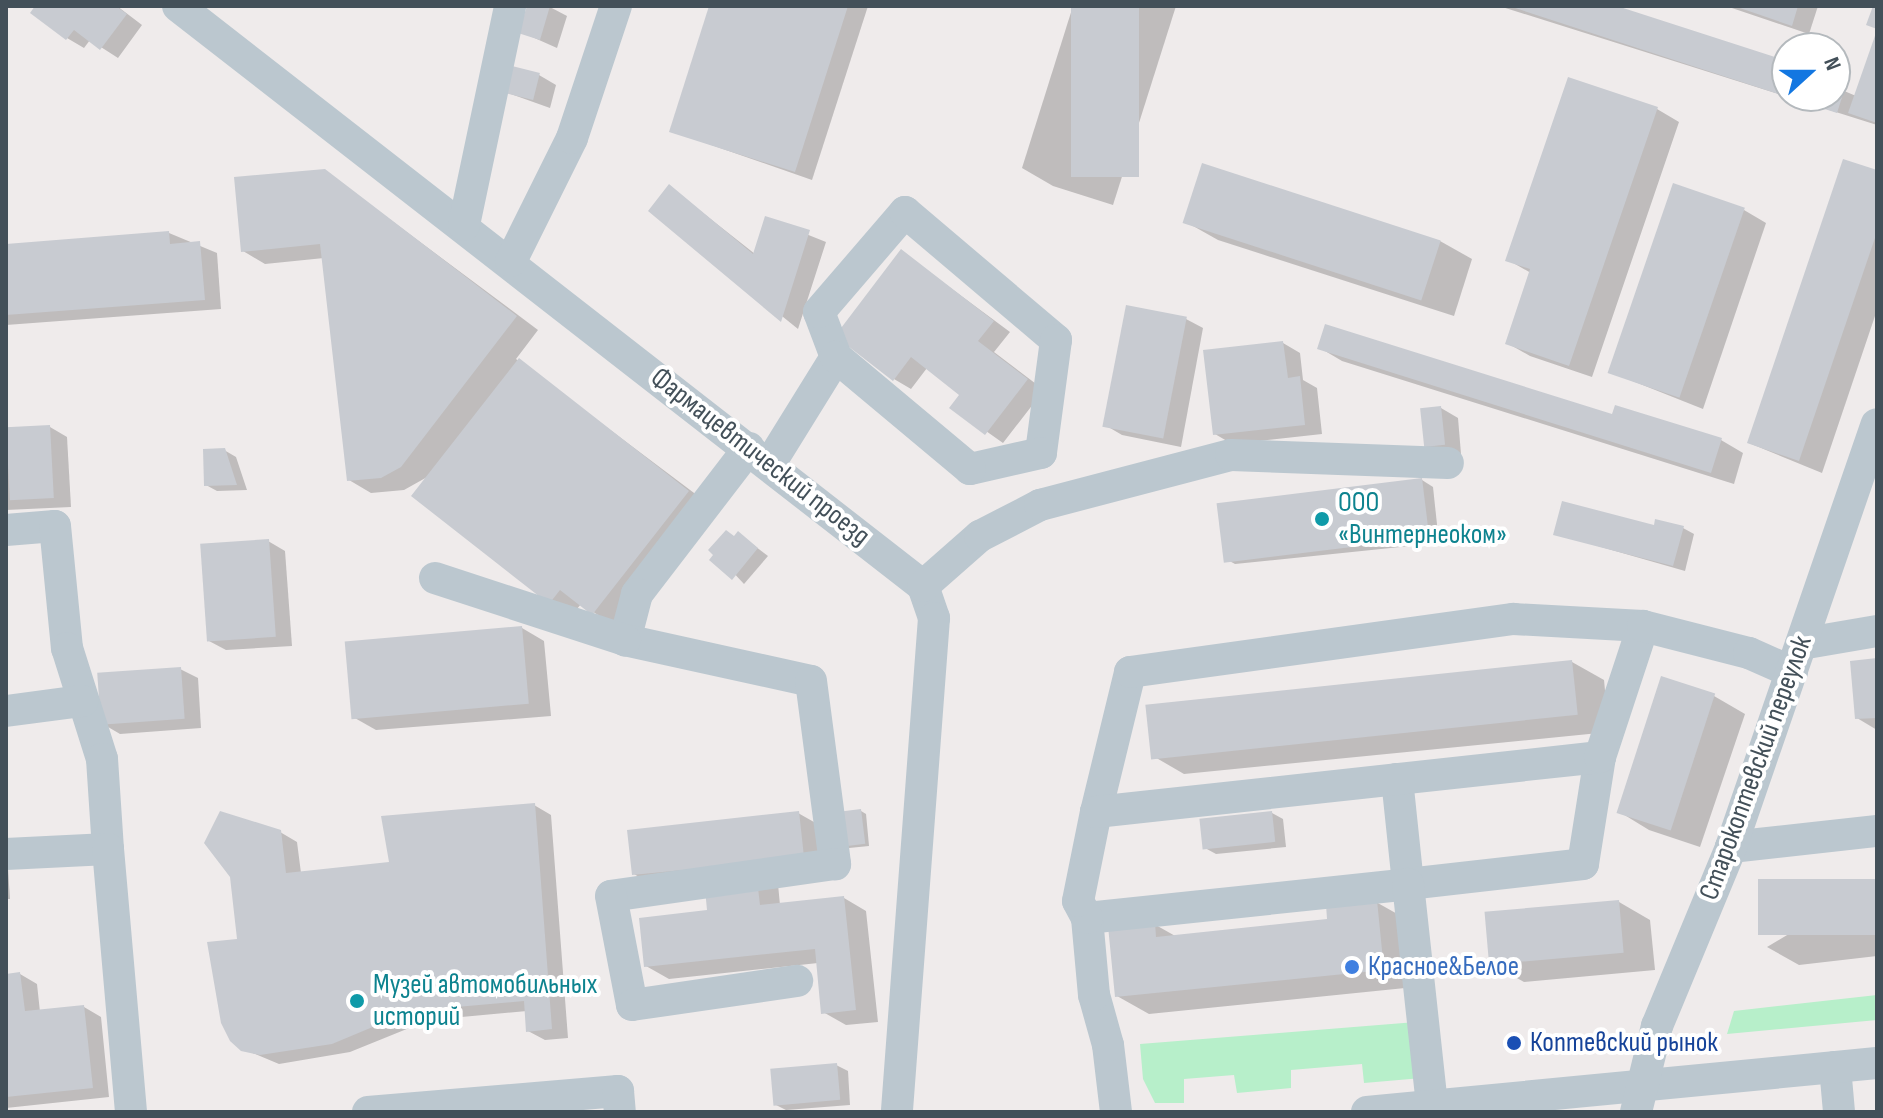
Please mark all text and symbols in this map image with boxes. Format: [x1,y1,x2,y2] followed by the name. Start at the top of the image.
[1771,32,1851,112] north arrow
[1817,54,1847,74] text: N
[644,361,876,553] street label: Фармацевтический проезд
[1338,486,1507,552] place label: ООО «Винтернеоком»
[1313,510,1331,528] marker: ООО «Винтернеоком»
[1693,631,1819,905] street label: Старокоптевский переулок
[1368,950,1519,984] place label: Красное&Белое
[1343,958,1361,976] marker: Красное&Белое
[373,968,597,1034] place label: Музей автомобильных историй
[348,992,366,1010] marker: Музей автомобильных историй
[1530,1026,1718,1060] place label: Коптевский рынок
[1505,1034,1523,1052] marker: Коптевский рынок

